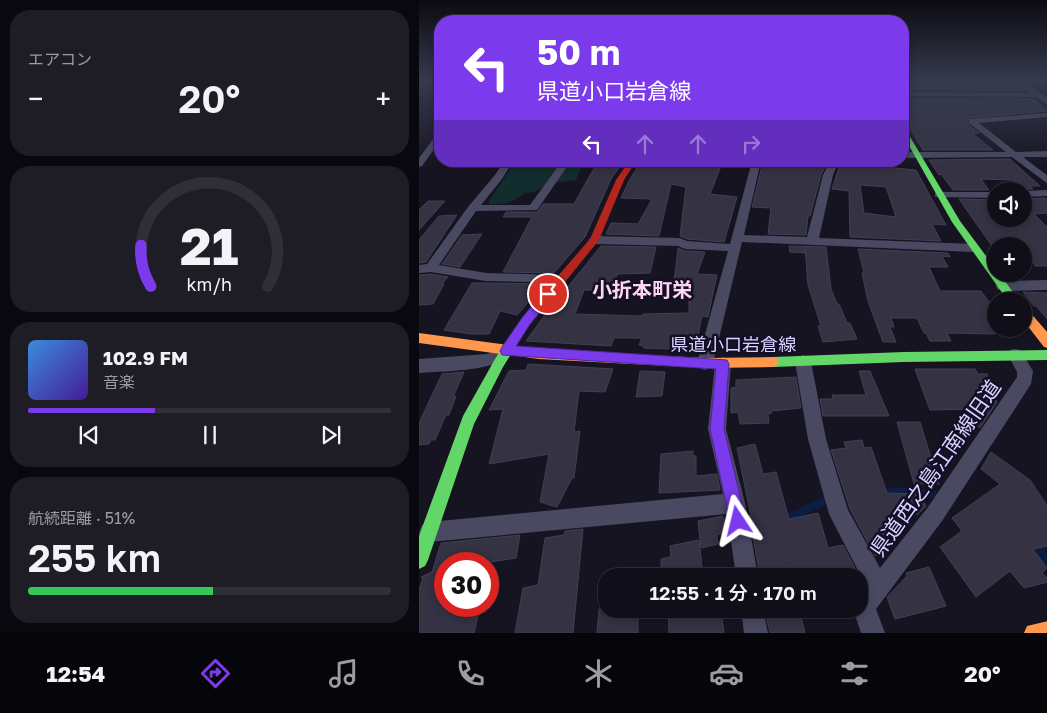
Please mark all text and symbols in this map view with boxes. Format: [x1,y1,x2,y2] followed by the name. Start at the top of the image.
[537,31,620,73] text: 50 m
[454,35,519,100] icon: left
[28,49,92,69] text: エアコン
[179,76,240,121] text: 20°
[537,77,691,104] text: 県道小口岩倉線
[28,82,43,115] text: −
[376,82,391,115] text: +
[578,130,606,158] icon: left
[631,130,659,158] icon: ahead
[684,130,712,158] icon: ahead
[737,130,765,158] icon: right
[987,182,1032,337] map controls
[987,182,1032,227] button: sound
[180,214,239,276] text: 21
[987,237,1032,282] button: +
[187,273,232,295] text: km/h
[527,273,569,315] pin
[592,277,692,301] district label: 小折本町栄
[534,280,562,308] icon: arrive
[987,292,1032,337] button: −
[670,333,796,355] street label: 県道小口岩倉線
[103,346,188,369] text: 102.9 FM
[103,372,135,392] text: 音楽
[864,375,1006,561] street label: 県道西之島江南線旧道
[75,421,103,449] icon: previous
[196,421,224,449] icon: pause
[317,421,345,449] icon: next
[711,494,763,546] position arrow
[28,508,135,528] text: 航続距離 · 51%
[28,535,161,580] text: 255 km
[434,552,499,617] speed limit sign: 30
[649,581,817,604] text: 12:55 · 1 分 · 170 m
[198,656,233,691] icon: directions
[326,656,361,691] icon: music
[453,656,488,691] icon: phone
[581,656,616,691] icon: climate
[709,656,744,691] icon: car
[837,656,872,691] icon: filters
[46,660,105,687] text: 12:54
[964,660,1001,687] text: 20°

